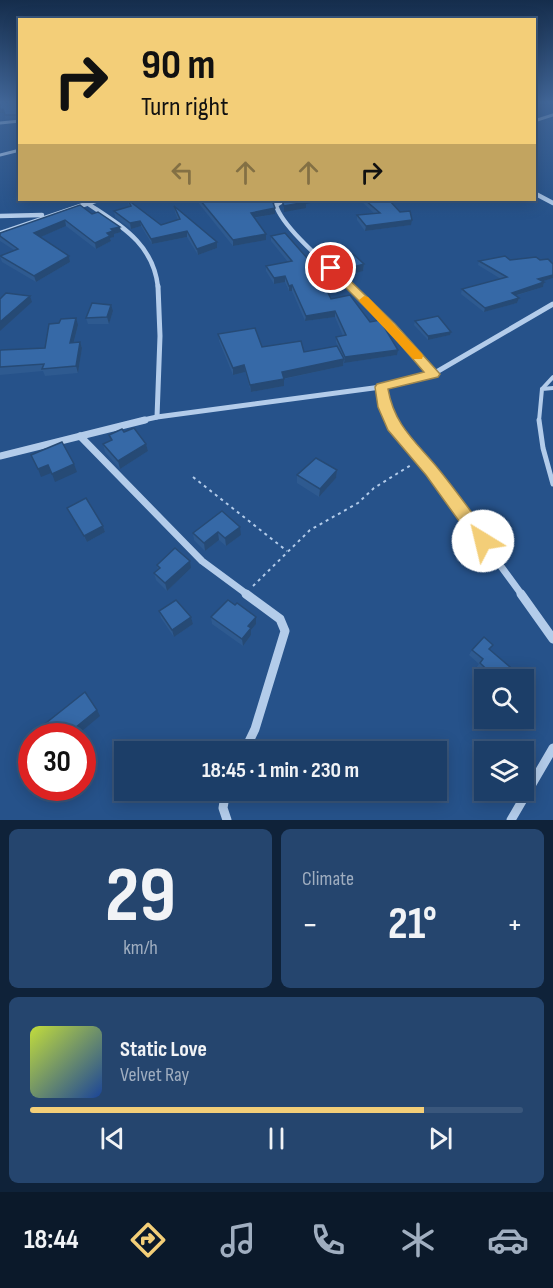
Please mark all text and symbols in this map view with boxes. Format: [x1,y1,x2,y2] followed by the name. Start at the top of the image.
[141,40,215,91] text: 90 m
[42,42,120,120] icon: right
[141,91,228,123] text: Turn right
[166,156,199,189] icon: left
[229,156,262,189] icon: ahead
[292,156,325,189] icon: ahead
[355,156,388,189] icon: right
[305,242,356,293] pin
[314,251,347,284] icon: arrive
[451,509,515,573] position arrow
[474,669,534,801] map controls
[474,669,534,729] button: search
[18,723,96,801] speed limit sign: 30
[474,741,534,801] button: layers
[202,757,359,784] text: 18:45 · 1 min · 230 m
[105,850,176,943] text: 29
[302,867,354,891] text: Climate
[388,897,437,952] text: 21°
[302,905,318,945] text: −
[507,905,523,945] text: +
[123,936,158,960] text: km/h
[120,1036,207,1063] text: Static Love
[120,1063,189,1087] text: Velvet Ray
[96,1122,129,1155] icon: previous
[260,1122,293,1155] icon: pause
[424,1122,457,1155] icon: next
[127,1219,169,1261] icon: directions
[217,1219,259,1261] icon: music
[307,1219,349,1261] icon: phone
[397,1219,439,1261] icon: climate
[487,1219,529,1261] icon: car
[24,1224,79,1256] text: 18:44

